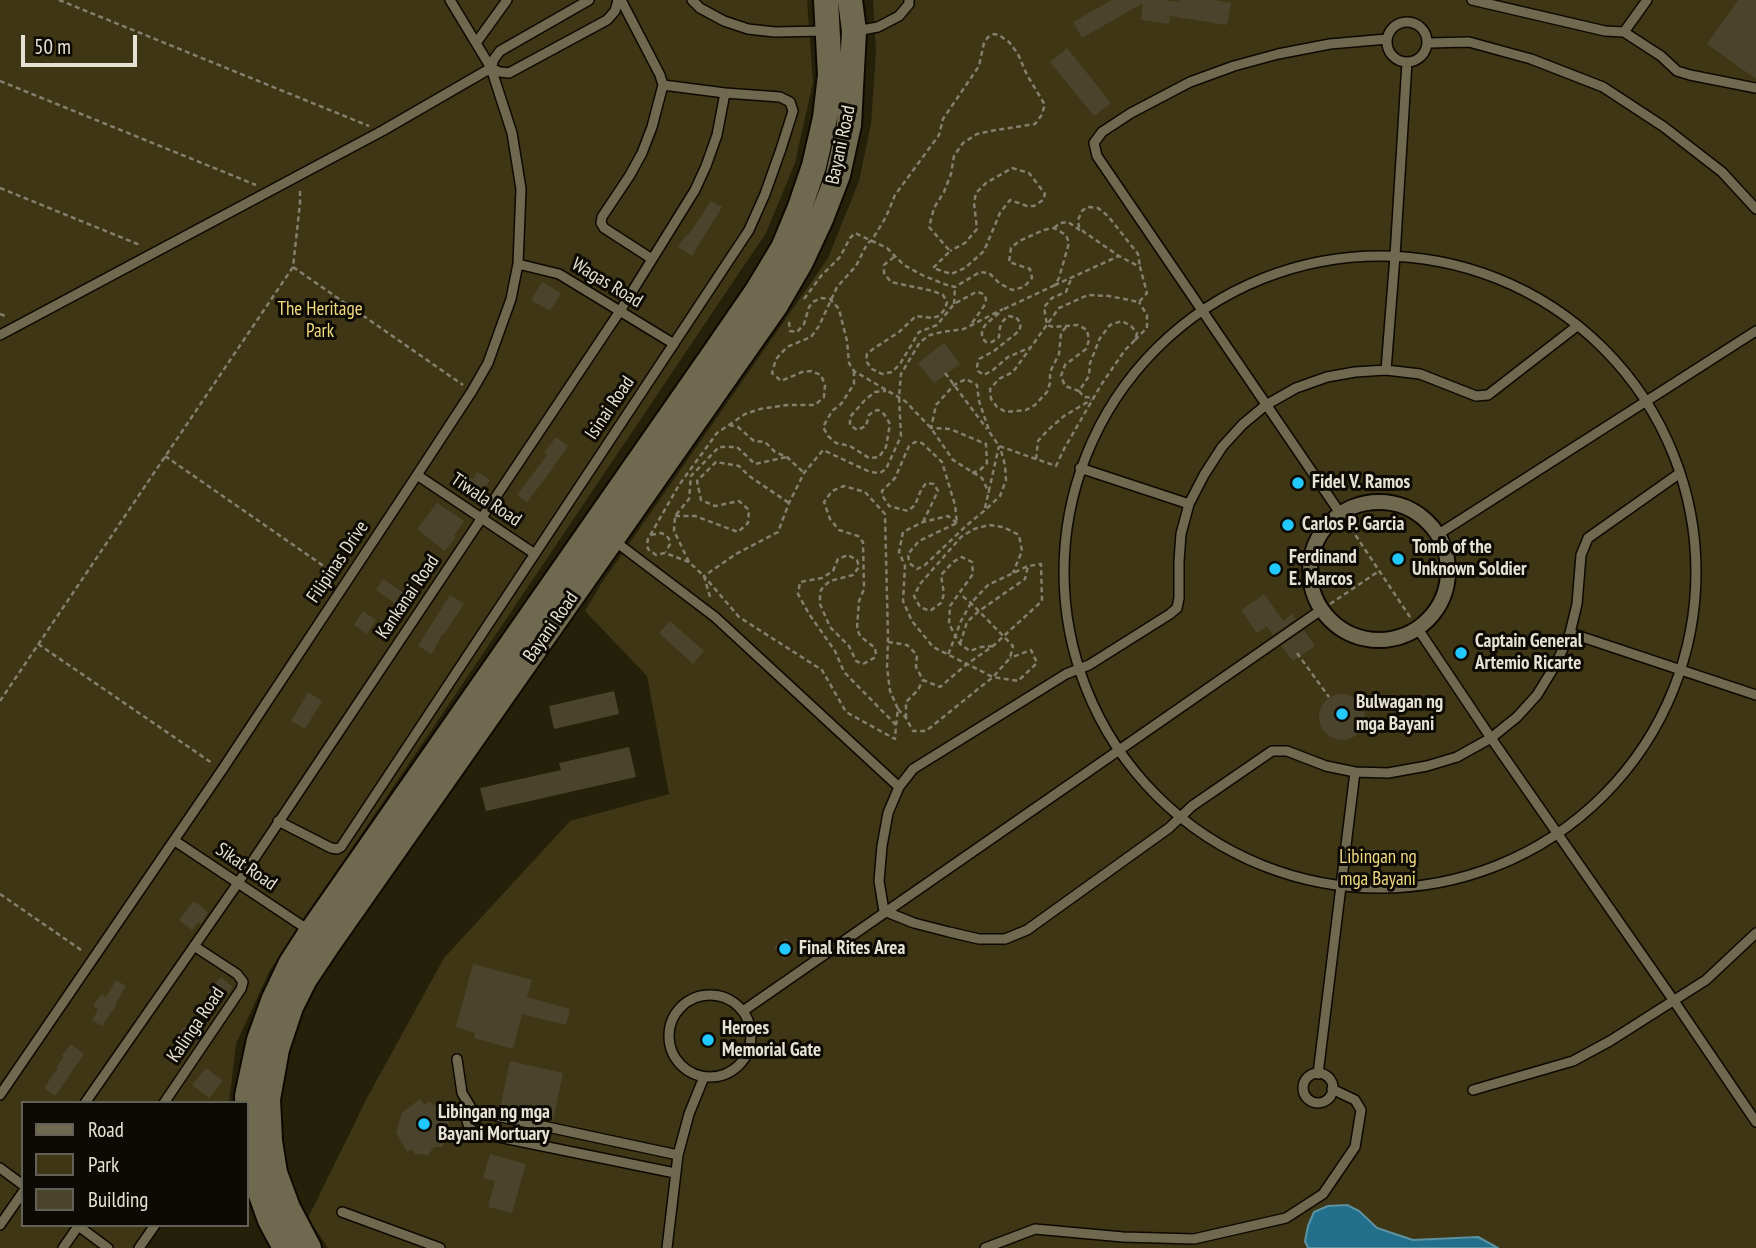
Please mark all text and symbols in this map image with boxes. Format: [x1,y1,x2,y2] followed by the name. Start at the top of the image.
[24,21,140,65] scale bar
[34,33,71,60] text: 50 m
[822,103,860,187] street label: Bayani Road
[568,253,646,313] street label: Wagas Road
[278,299,362,343] park label: The Heritage Park
[581,372,639,444] street label: Isinai Road
[447,468,525,532] street label: Tiwala Road
[1312,472,1410,494] place label: Fidel V. Ramos
[1290,475,1306,491] marker: Fidel V. Ramos
[1302,514,1404,536] place label: Carlos P. Garcia
[302,517,374,607] street label: Filipinas Drive
[1280,517,1296,533] marker: Carlos P. Garcia
[1412,537,1527,581] place label: Tomb of the Unknown Soldier
[1289,547,1357,591] place label: Ferdinand E. Marcos
[372,551,444,643] street label: Kankanai Road
[1390,551,1406,567] marker: Tomb of the Unknown Soldier
[1267,561,1283,577] marker: Ferdinand E. Marcos
[519,588,583,666] street label: Bayani Road
[1475,631,1582,675] place label: Captain General Artemio Ricarte
[1453,645,1469,661] marker: Captain General Artemio Ricarte
[1356,692,1443,736] place label: Bulwagan ng mga Bayani
[1334,706,1350,722] marker: Bulwagan ng mga Bayani
[211,838,281,896] street label: Sikat Road
[1339,847,1417,891] park label: Libingan ng mga Bayani
[799,938,905,960] place label: Final Rites Area
[777,941,793,957] marker: Final Rites Area
[163,983,229,1067] street label: Kalinga Road
[722,1018,821,1062] place label: Heroes Memorial Gate
[700,1032,716,1048] marker: Heroes Memorial Gate
[21,1101,248,1227] legend
[438,1102,550,1146] place label: Libingan ng mga Bayani Mortuary
[88,1116,124,1143] text: Road
[416,1116,432,1132] marker: Libingan ng mga Bayani Mortuary
[88,1151,119,1178] text: Park
[88,1186,148,1213] text: Building

